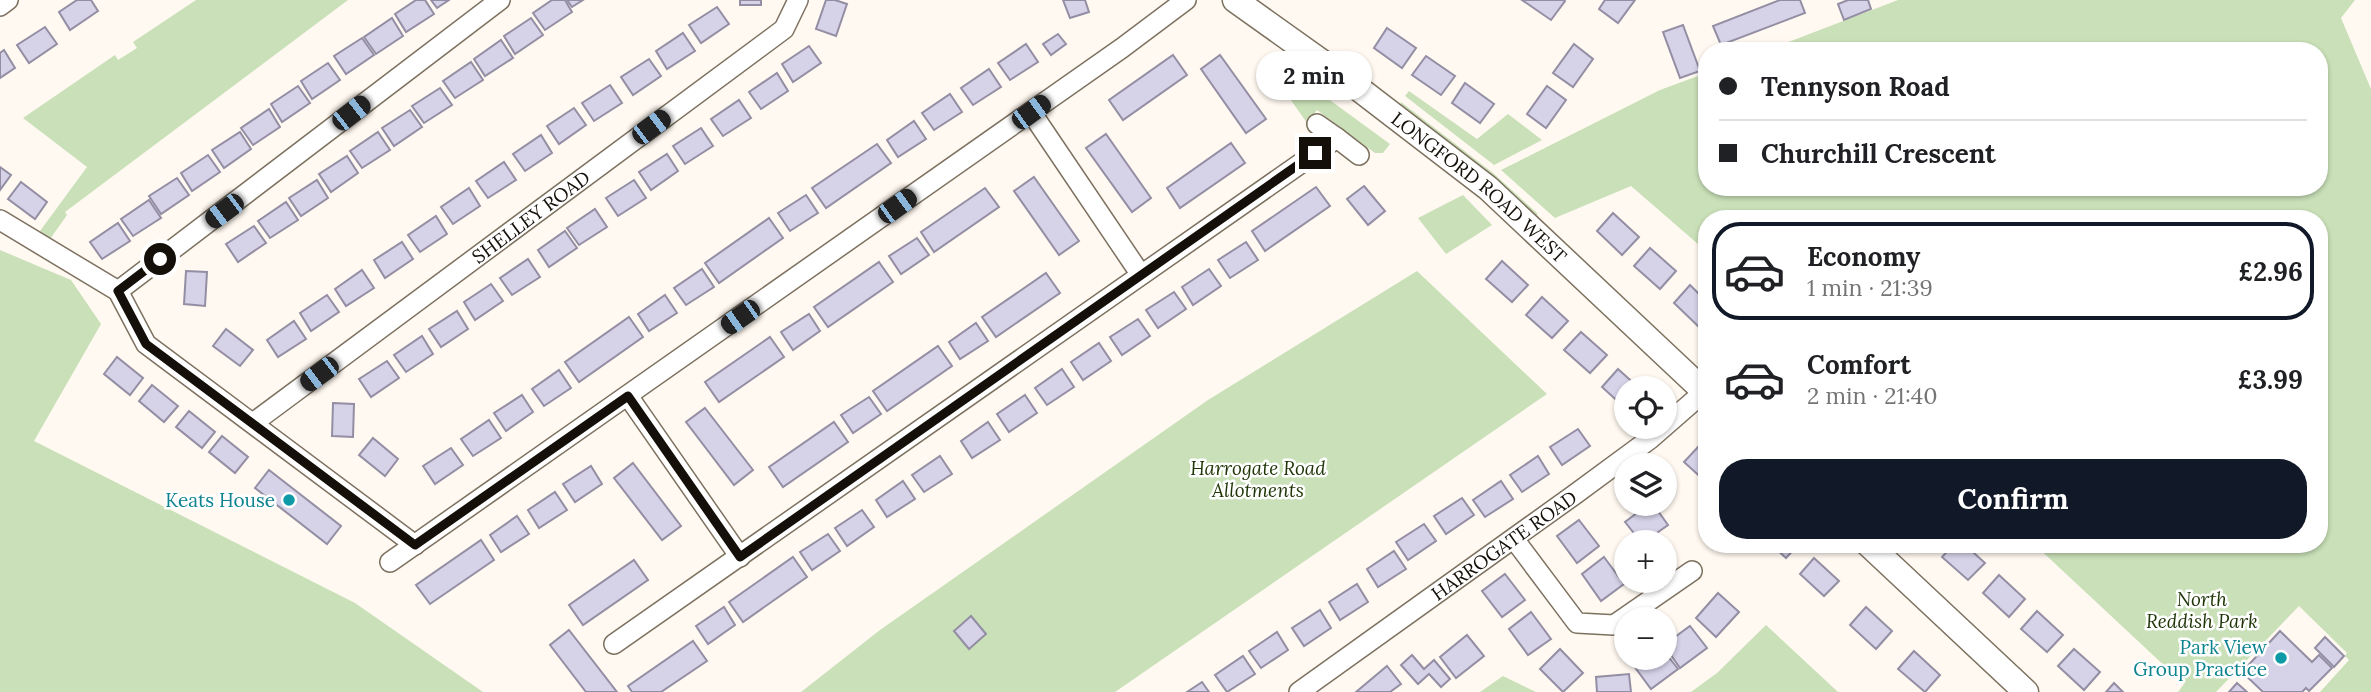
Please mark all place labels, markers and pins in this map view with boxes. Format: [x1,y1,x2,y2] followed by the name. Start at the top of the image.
[165,488,275,512] place label: Keats House
[281,492,297,508] marker: Keats House
[2133,635,2268,681] place label: Park View Group Practice
[2273,650,2289,666] marker: Park View Group Practice

